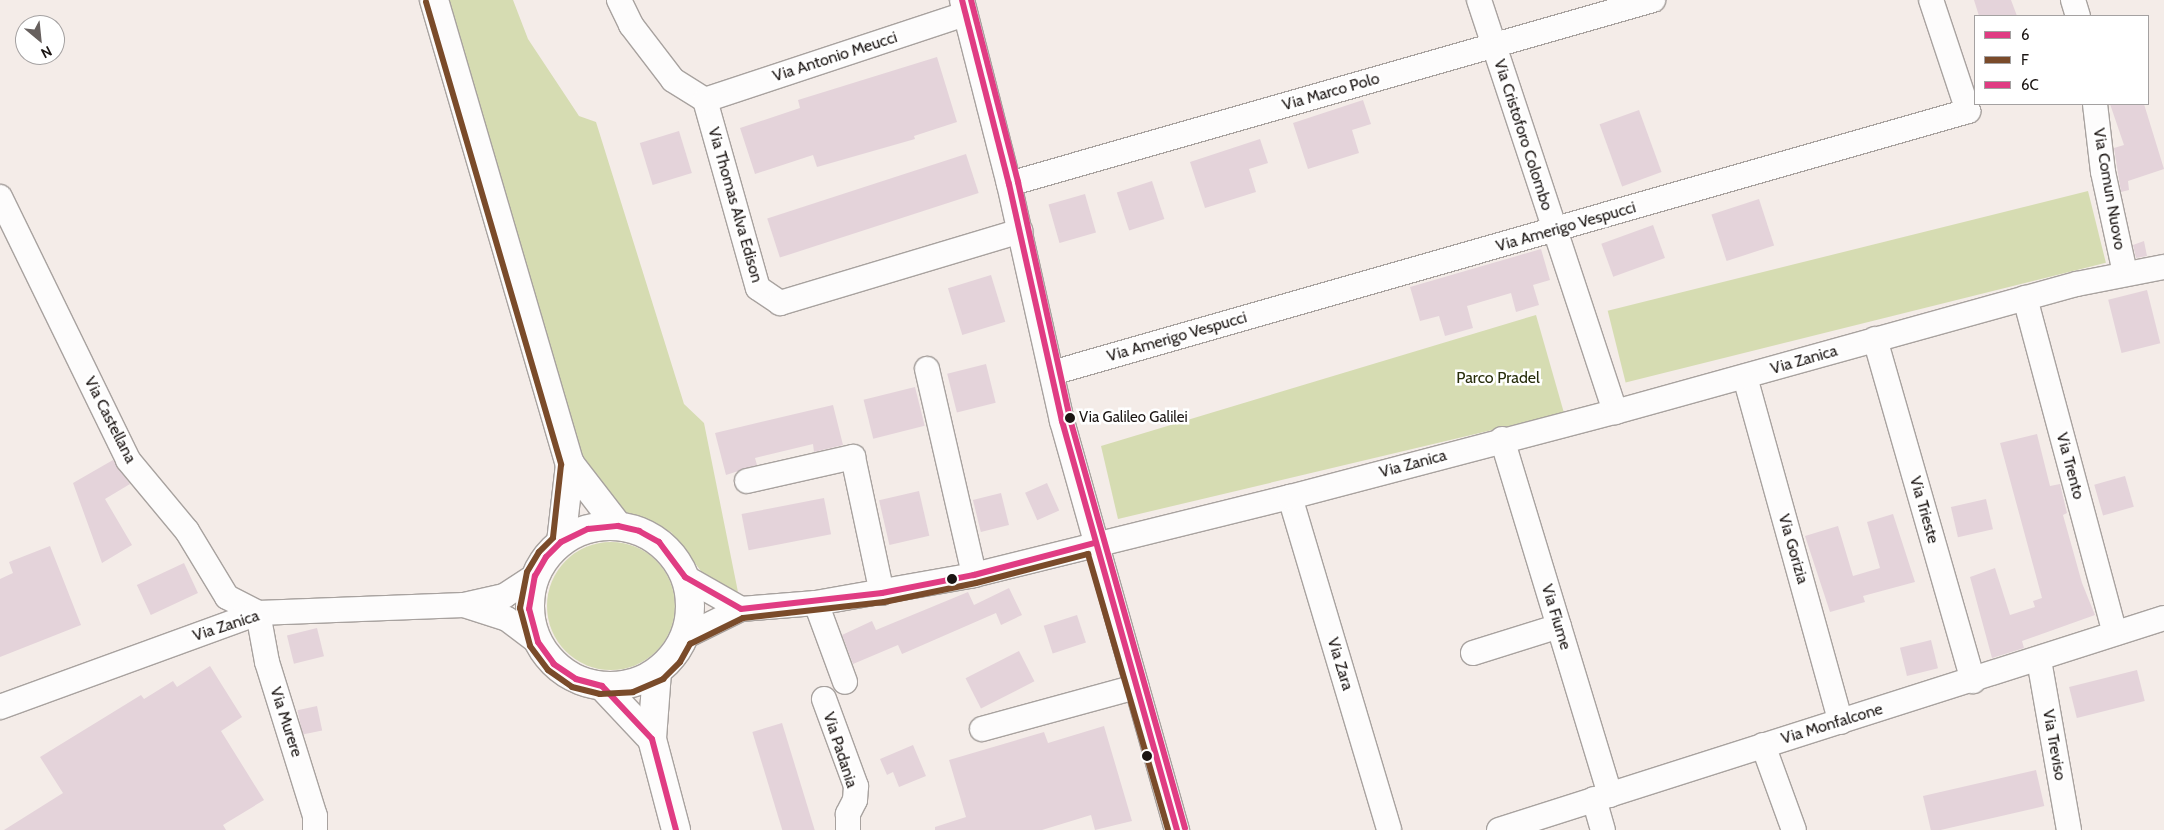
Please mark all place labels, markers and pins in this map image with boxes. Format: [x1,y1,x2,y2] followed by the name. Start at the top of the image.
[1079,409,1188,427] place label: Via Galileo Galilei
[1065,413,1075,423] marker: Via Galileo Galilei
[947,574,957,584] unlabelled marker
[1142,751,1152,761] unlabelled marker

